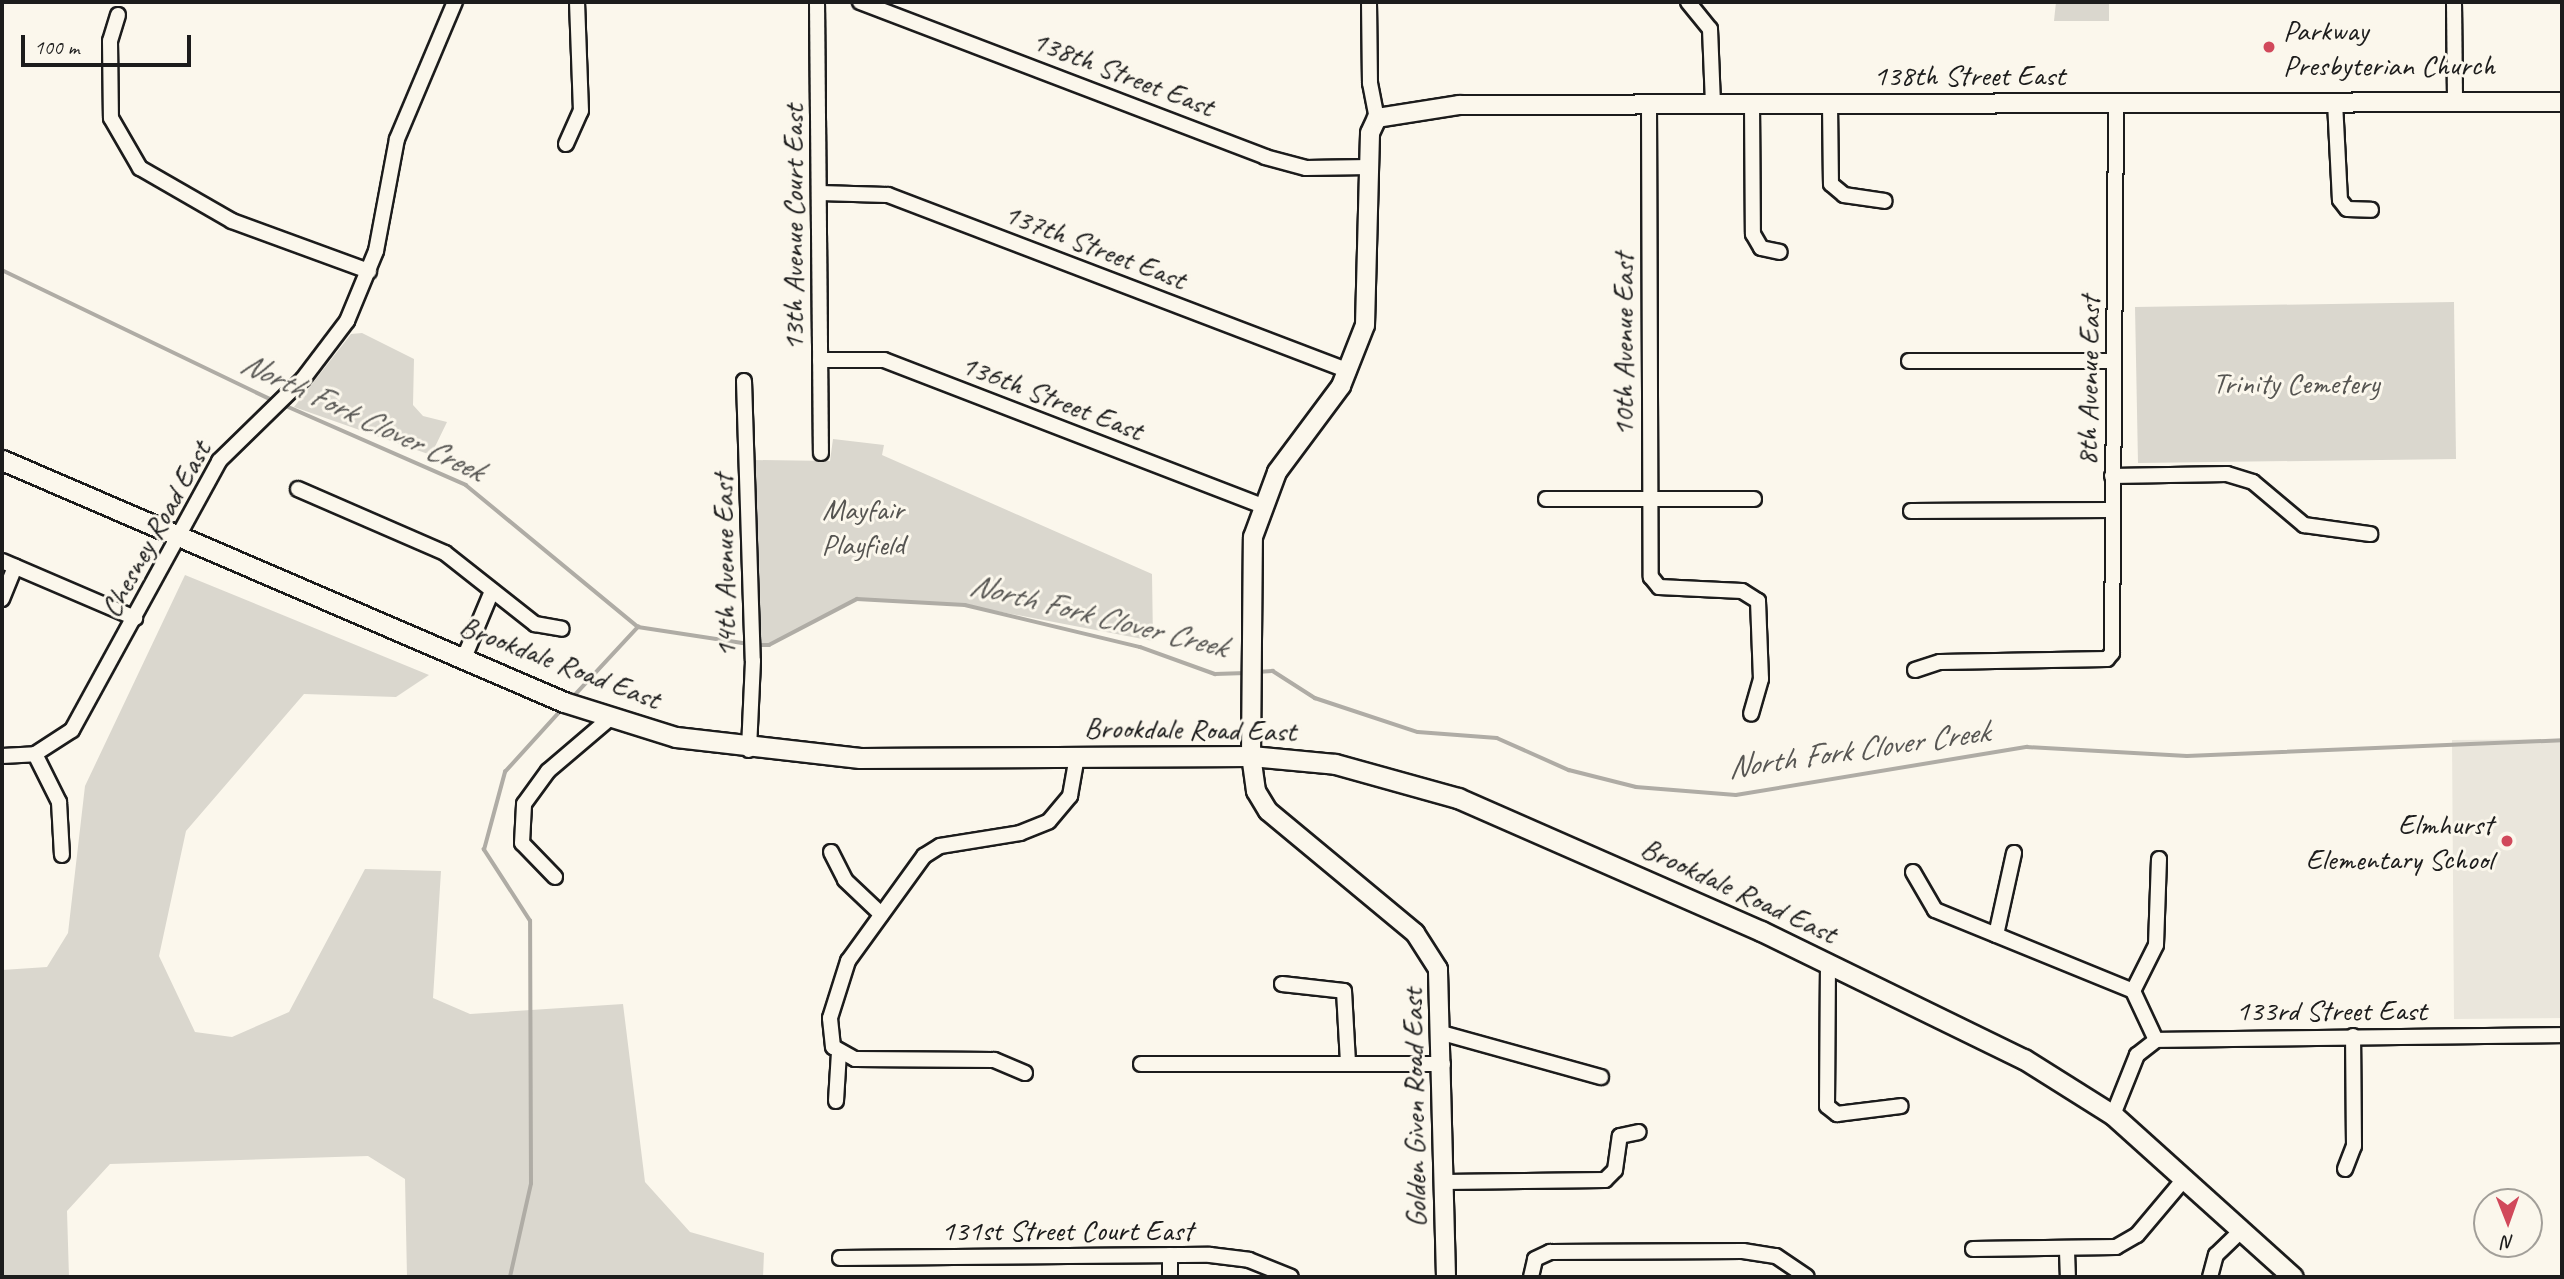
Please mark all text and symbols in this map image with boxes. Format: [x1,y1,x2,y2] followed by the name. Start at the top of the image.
[2283,12,2496,82] place label: Parkway Presbyterian Church
[24,21,194,65] scale bar
[1026,22,1220,124] street label: 138th Street East
[34,34,79,60] text: 100 m
[2261,39,2277,55] marker: Parkway Presbyterian Church
[1872,57,2066,93] street label: 138th Street East
[775,105,811,351] street label: 13th Avenue Court East
[998,195,1192,297] street label: 137th Street East
[1605,253,1641,437] street label: 10th Avenue East
[2069,296,2107,466] street label: 8th Avenue East
[235,344,489,490] water label: North Fork Clover Creek
[955,346,1149,448] street label: 136th Street East
[2213,365,2379,401] park label: Trinity Cemetery
[92,435,218,623] street label: Chesney Road East
[704,474,744,658] street label: 14th Avenue East
[821,491,905,562] park label: Mayfair Playfield
[966,566,1230,666] water label: North Fork Clover Creek
[455,607,665,717] street label: Brookdale Road East
[1084,709,1296,749] street label: Brookdale Road East
[1725,713,1991,787] water label: North Fork Clover Creek
[2306,806,2493,876] place label: Elmhurst Elementary School
[1636,829,1842,951] street label: Brookdale Road East
[2499,833,2515,849] marker: Elmhurst Elementary School
[1394,987,1434,1229] street label: Golden Given Road East
[2235,992,2427,1028] street label: 133rd Street East
[2473,1188,2543,1258] north arrow
[940,1212,1194,1248] street label: 131st Street Court East
[2502,1230,2514,1254] text: N

